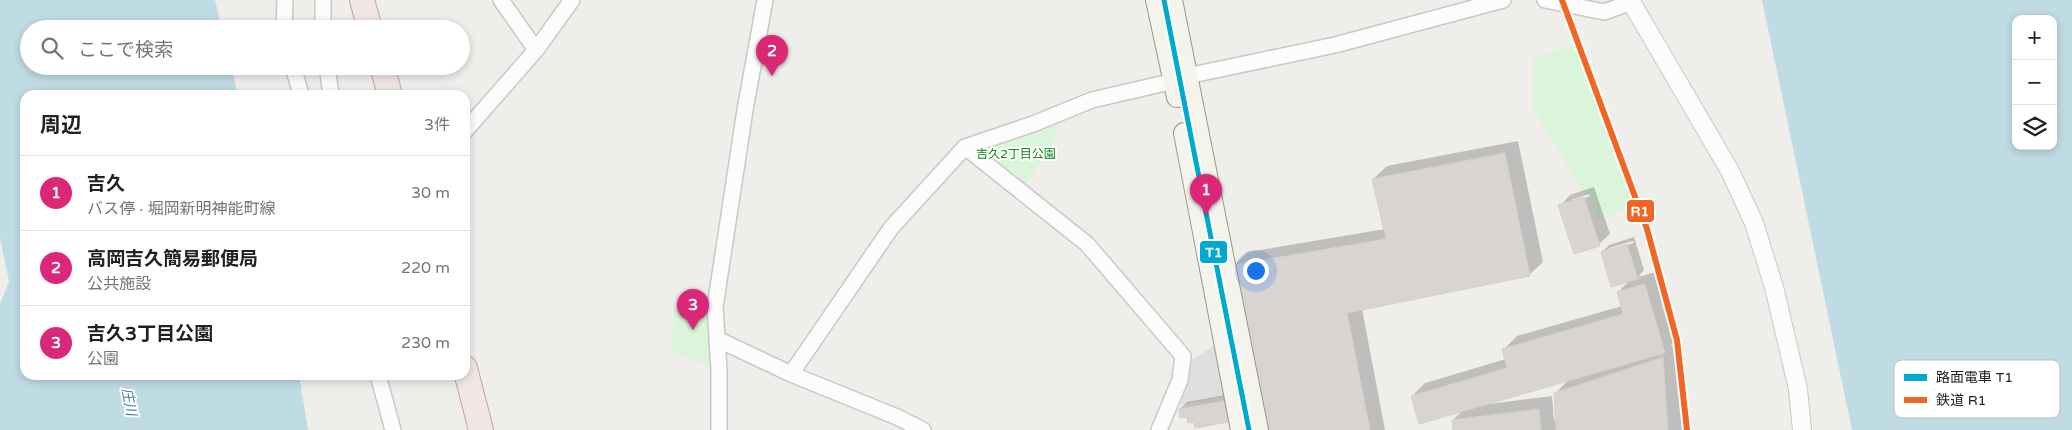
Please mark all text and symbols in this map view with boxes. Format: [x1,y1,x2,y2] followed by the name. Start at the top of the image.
[2012,15,2057,150] map controls
[2012,15,2057,60] button: +
[20,20,470,75] search box
[38,34,66,62] icon: search
[756,35,788,76] pin: 2
[78,39,173,61] text: ここで検索
[2012,60,2057,105] button: −
[2012,105,2057,150] button: layers
[40,113,82,138] text: 周辺
[424,115,450,135] text: 3件
[976,147,1056,161] park label: 吉久2丁目公園
[87,173,125,195] text: 吉久
[1190,174,1222,215] pin: 1
[51,183,61,203] text: 1
[411,183,450,203] text: 30 m
[87,199,275,219] text: バス停 · 堀岡新明神能町線
[1626,199,1655,223] line badge: R1
[1631,203,1649,220] text: R1
[1199,240,1228,264] line badge: T1
[1204,244,1223,261] text: T1
[87,248,258,270] text: 高岡吉久簡易郵便局
[51,258,61,278] text: 2
[401,258,450,278] text: 220 m
[1243,258,1269,284] your location
[87,274,151,294] text: 公共施設
[677,289,709,330] pin: 3
[87,323,213,345] text: 吉久3丁目公園
[51,333,61,353] text: 3
[401,333,450,353] text: 230 m
[87,349,119,369] text: 公園
[1894,360,2060,418] legend
[1936,369,2013,386] text: 路面電車 T1
[118,387,140,419] water label: 庄川
[1936,392,1986,409] text: 鉄道 R1

